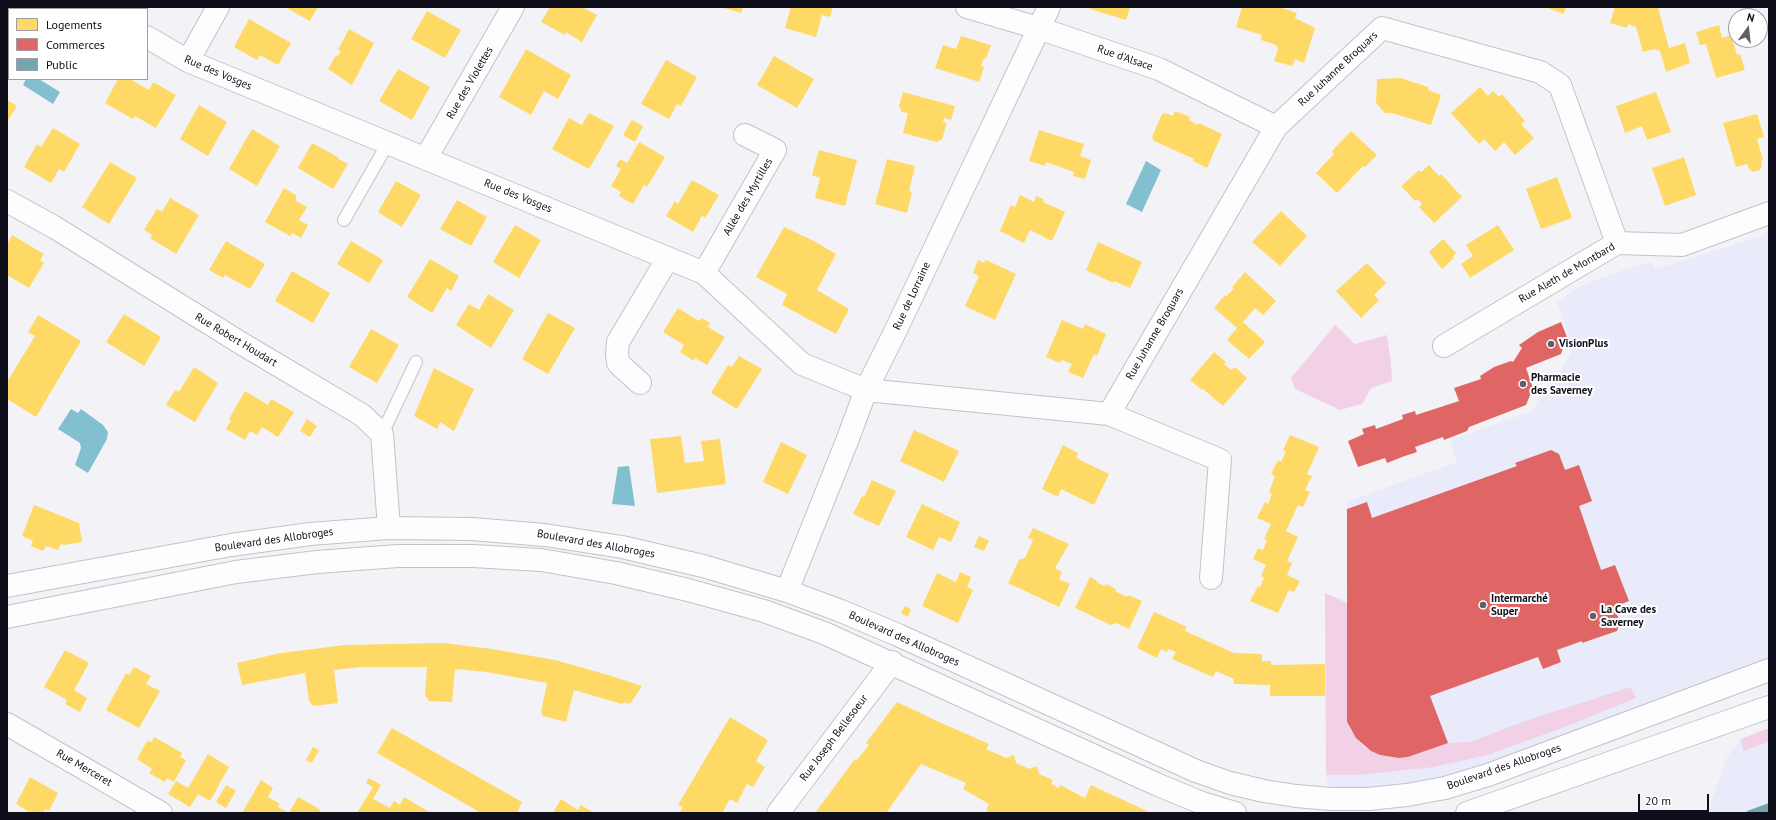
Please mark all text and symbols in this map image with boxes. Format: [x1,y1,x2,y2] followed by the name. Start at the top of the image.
[8,8,148,80] legend
[1728,8,1768,48] north arrow
[1746,10,1756,25] text: N
[46,17,102,32] text: Logements
[1296,29,1380,109] street label: Rue Juhanne Broquars
[46,37,105,52] text: Commerces
[1095,42,1155,74] street label: Rue d'Alsace
[444,44,496,122] street label: Rue des Violettes
[182,53,254,93] street label: Rue des Vosges
[46,57,77,72] text: Public
[720,156,776,238] street label: Allée des Myrtilles
[482,176,554,216] street label: Rue des Vosges
[1517,240,1617,306] street label: Rue Aleth de Montbard
[890,260,934,332] street label: Rue de Lorraine
[1123,286,1187,382] street label: Rue Juhanne Broquars
[193,310,279,370] street label: Rue Robert Houdart
[1559,337,1608,351] place label: VisionPlus
[1546,339,1556,349] marker: VisionPlus
[1531,371,1593,397] place label: Pharmacie des Saverney
[1518,379,1528,389] marker: Pharmacie des Saverney
[214,525,334,555] street label: Boulevard des Allobroges
[536,527,656,561] street label: Boulevard des Allobroges
[1491,592,1548,618] place label: Intermarché Super
[1478,600,1488,610] marker: Intermarché Super
[1601,603,1656,629] place label: La Cave des Saverney
[847,609,961,669] street label: Boulevard des Allobroges
[1588,611,1598,621] marker: La Cave des Saverney
[797,692,871,784] street label: Rue Joseph Bellesoeur
[1445,741,1563,793] street label: Boulevard des Allobroges
[54,747,114,789] street label: Rue Merceret
[1640,786,1711,812] scale bar
[1645,793,1671,808] text: 20 m

